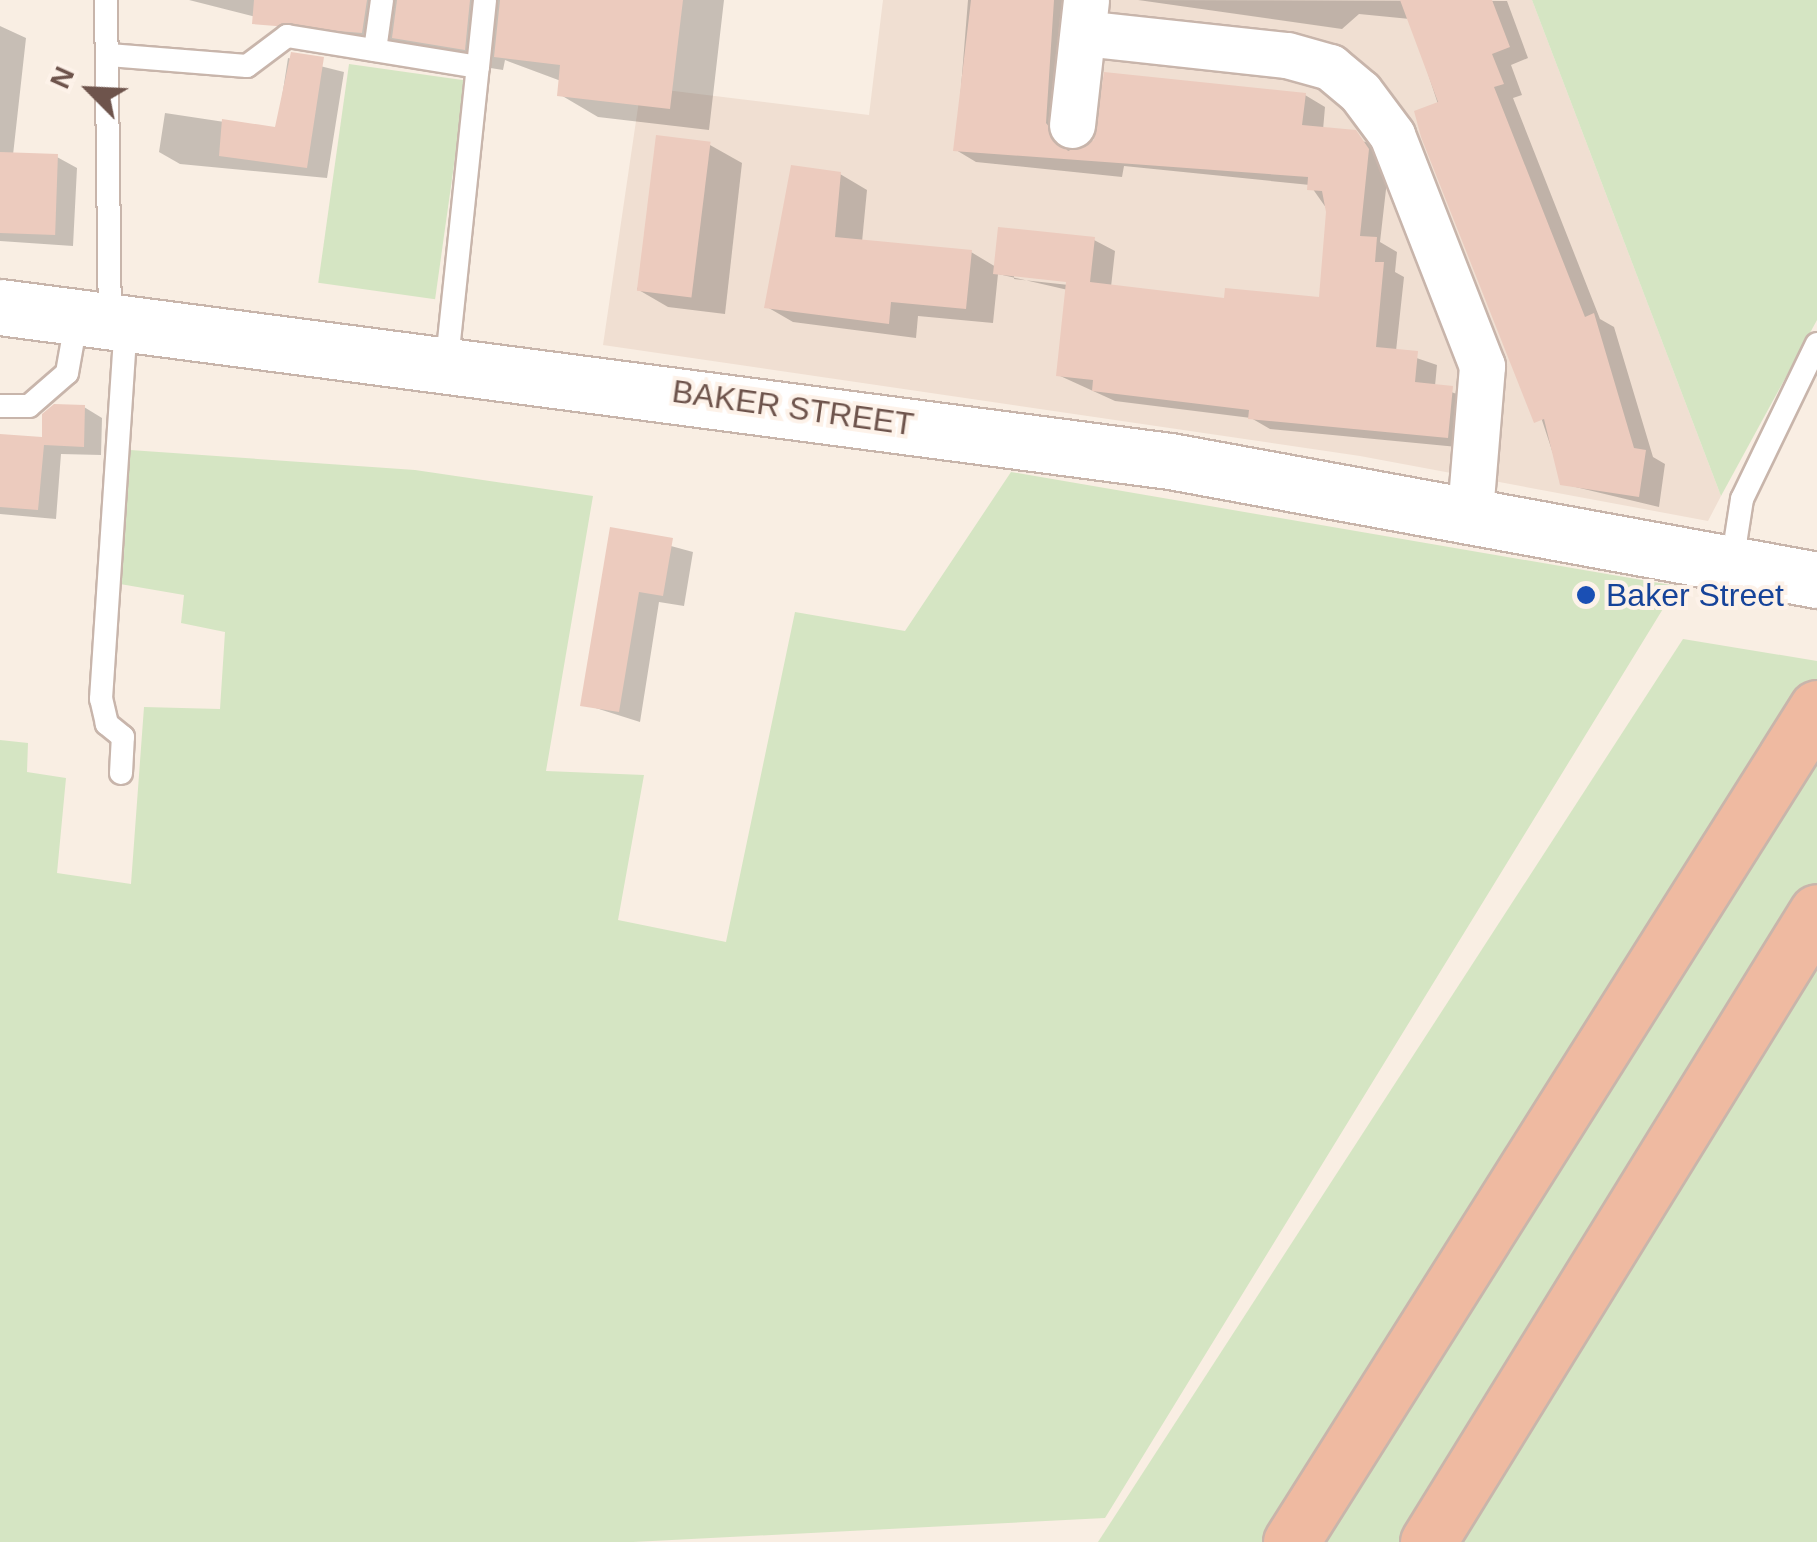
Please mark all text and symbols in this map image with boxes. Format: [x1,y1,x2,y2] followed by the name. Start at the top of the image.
[40,40,140,140] north arrow
[44,62,80,93] text: N
[670,372,916,444] street label: BAKER STREET
[1606,576,1784,614] place label: Baker Street
[1575,584,1597,606] marker: Baker Street

